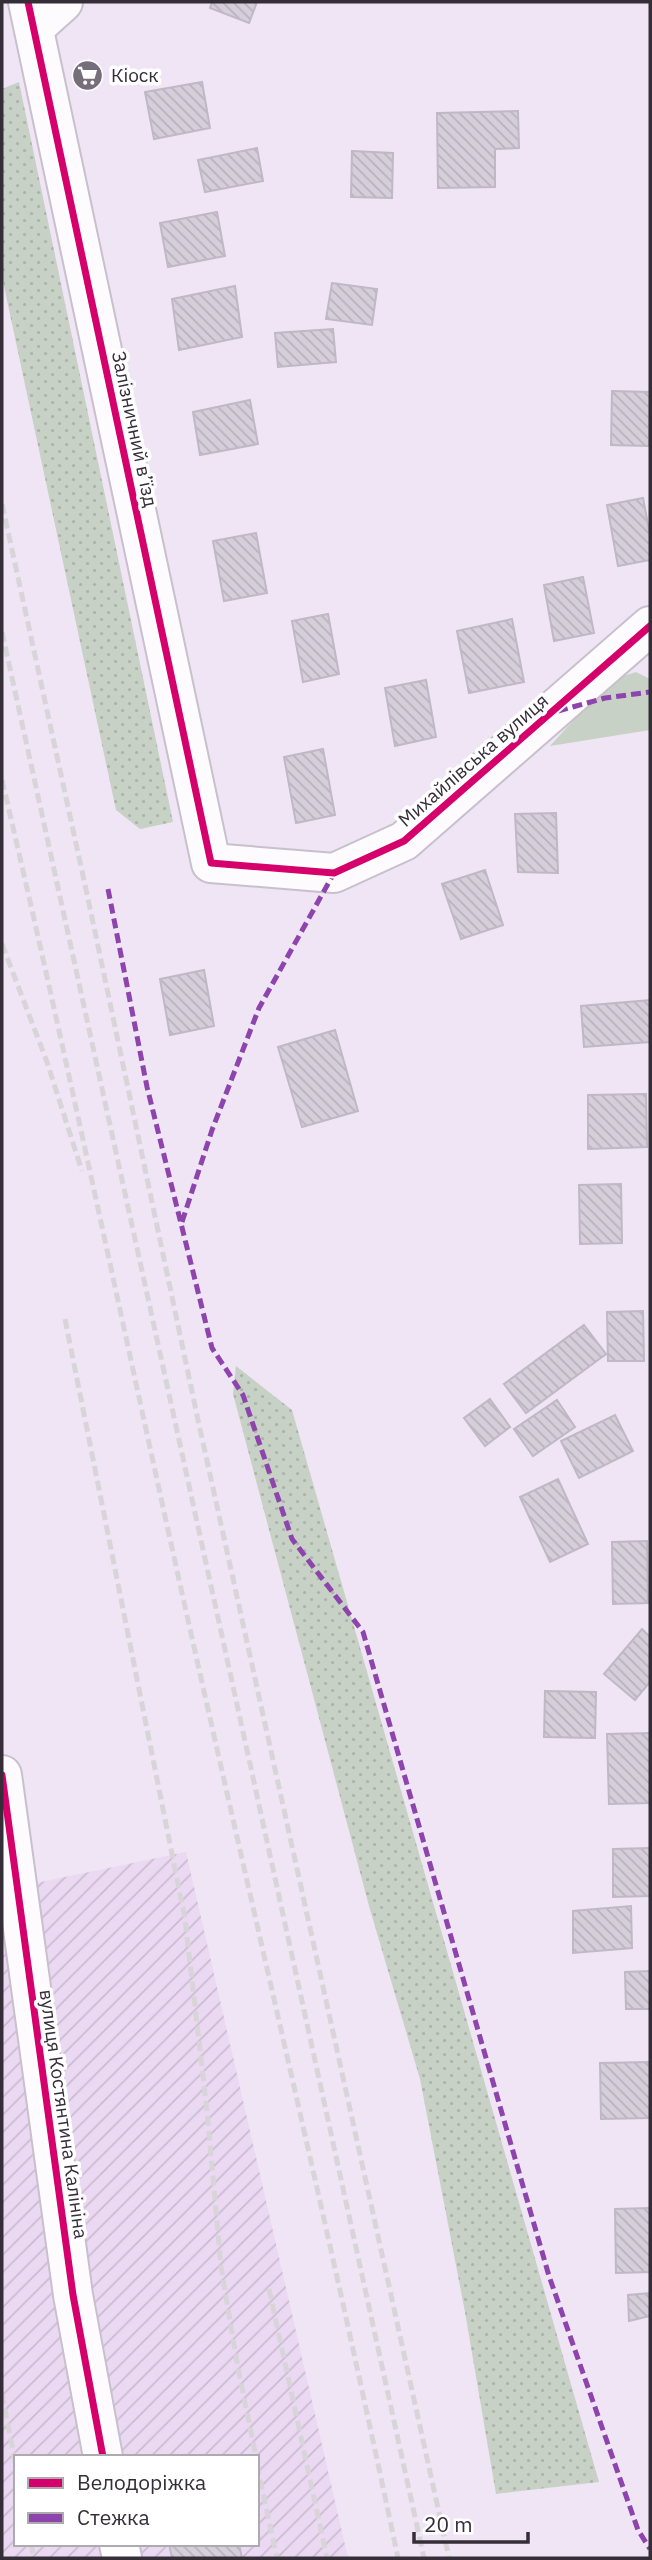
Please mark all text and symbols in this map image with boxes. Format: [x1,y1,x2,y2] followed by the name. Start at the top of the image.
[71,58,105,92] supermarket icon: Кіоск
[111,63,159,87] place label: Кіоск
[107,349,163,509] street label: Залізничний в’їзд
[393,688,553,832] street label: Михайлівська вулиця
[35,1988,93,2240] street label: вулиця Костянтина Калініна
[14,2455,259,2546] legend
[77,2468,206,2496] text: Велодоріжка
[414,2500,528,2544] scale bar
[77,2503,150,2531] text: Стежка
[424,2510,473,2538] text: 20 m

